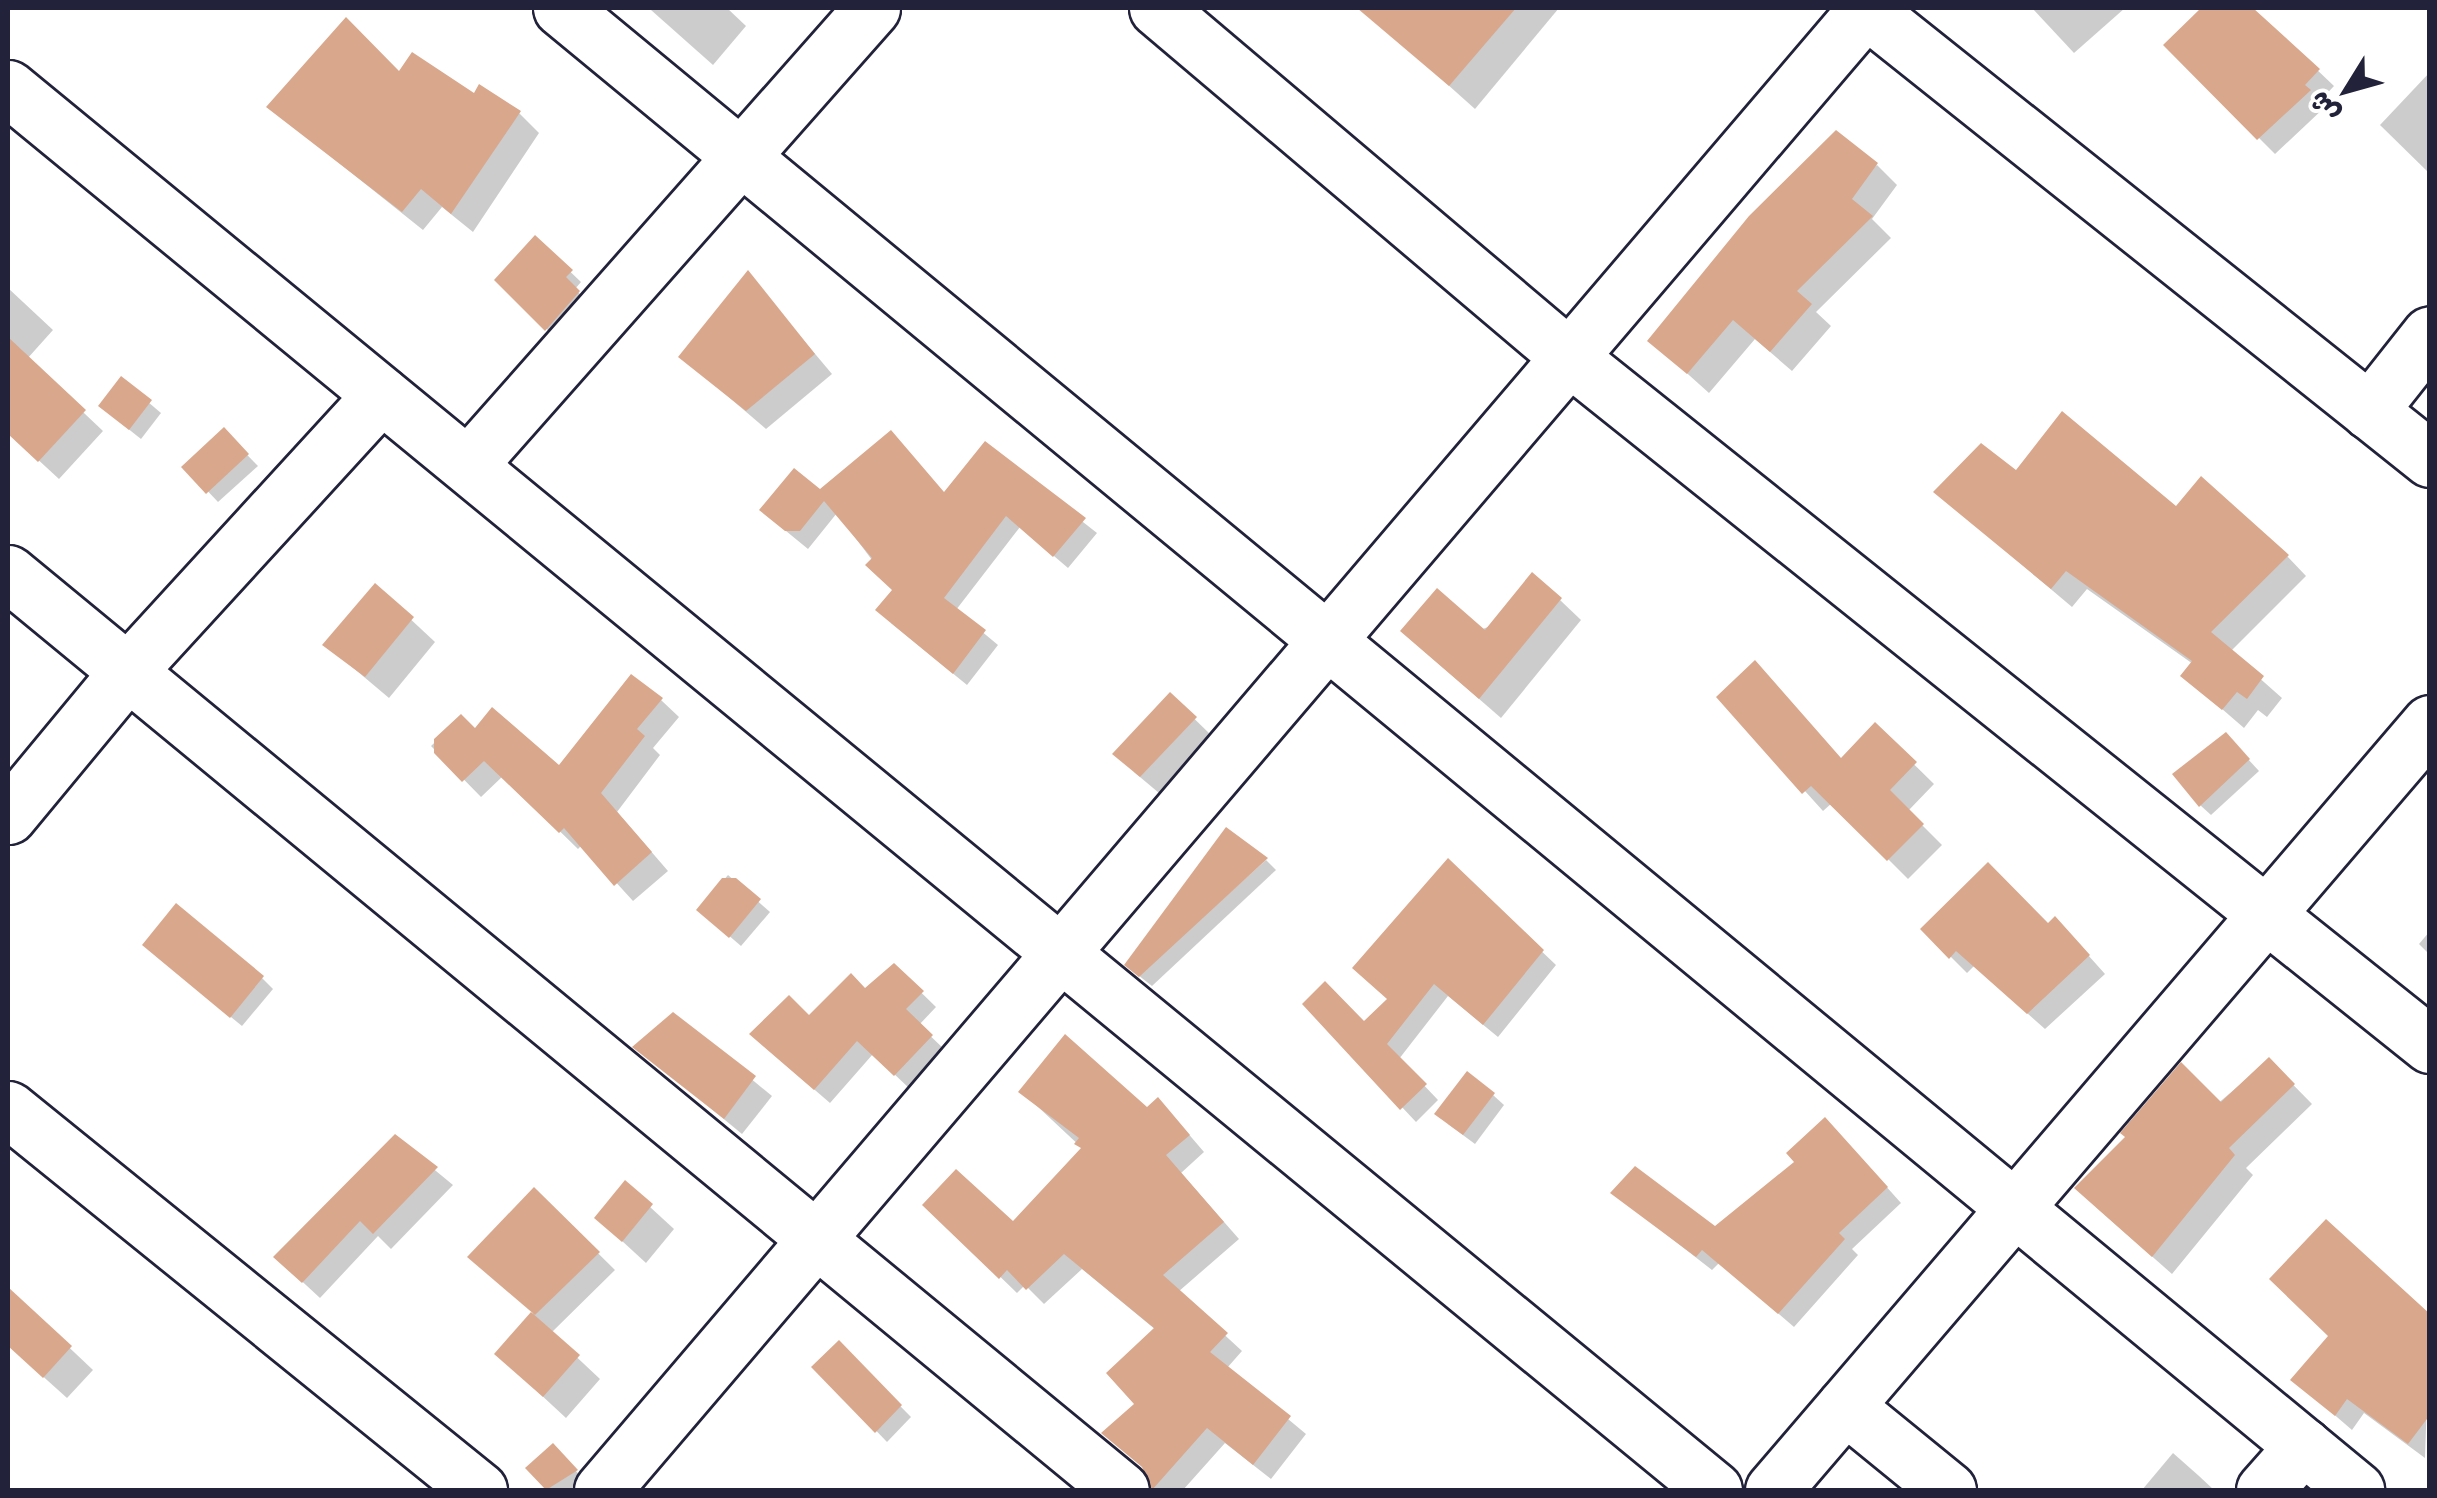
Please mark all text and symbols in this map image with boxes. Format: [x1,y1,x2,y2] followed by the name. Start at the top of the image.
[2297,40,2397,140] north arrow
[2299,85,2347,131] text: ش

